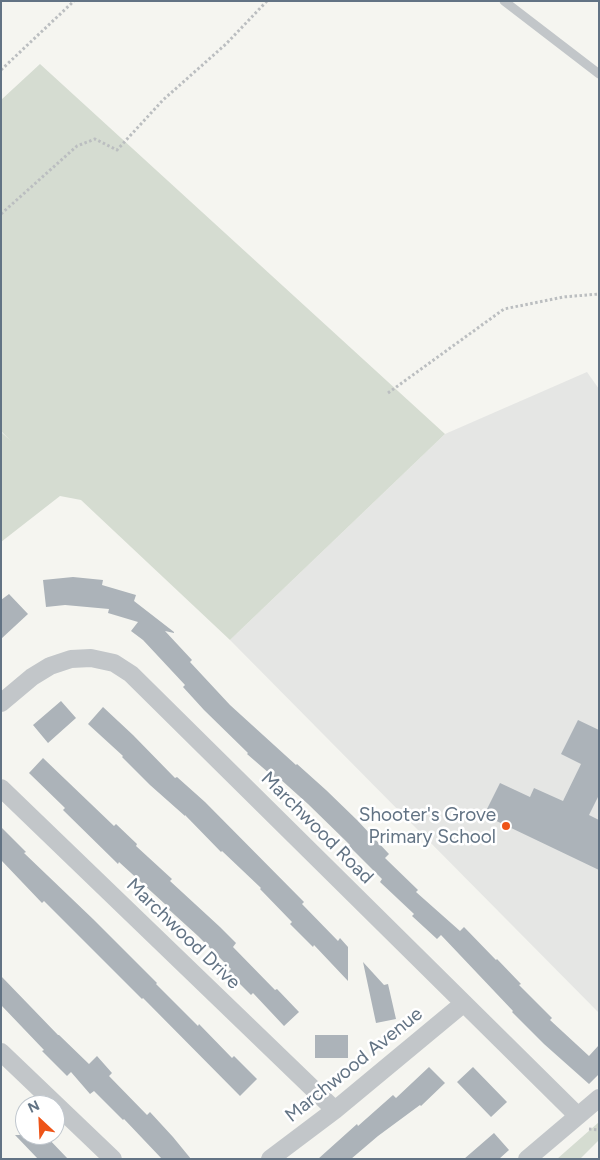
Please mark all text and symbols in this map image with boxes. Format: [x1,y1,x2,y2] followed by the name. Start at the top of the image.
[256,767,378,889] street label: Marchwood Road
[359,804,496,848] place label: Shooter's Grove Primary School
[500,820,512,832] marker: Shooter's Grove Primary School
[121,874,245,994] street label: Marchwood Drive
[281,1003,427,1127] street label: Marchwood Avenue
[15,1095,65,1145] north arrow
[25,1097,42,1117] text: N

